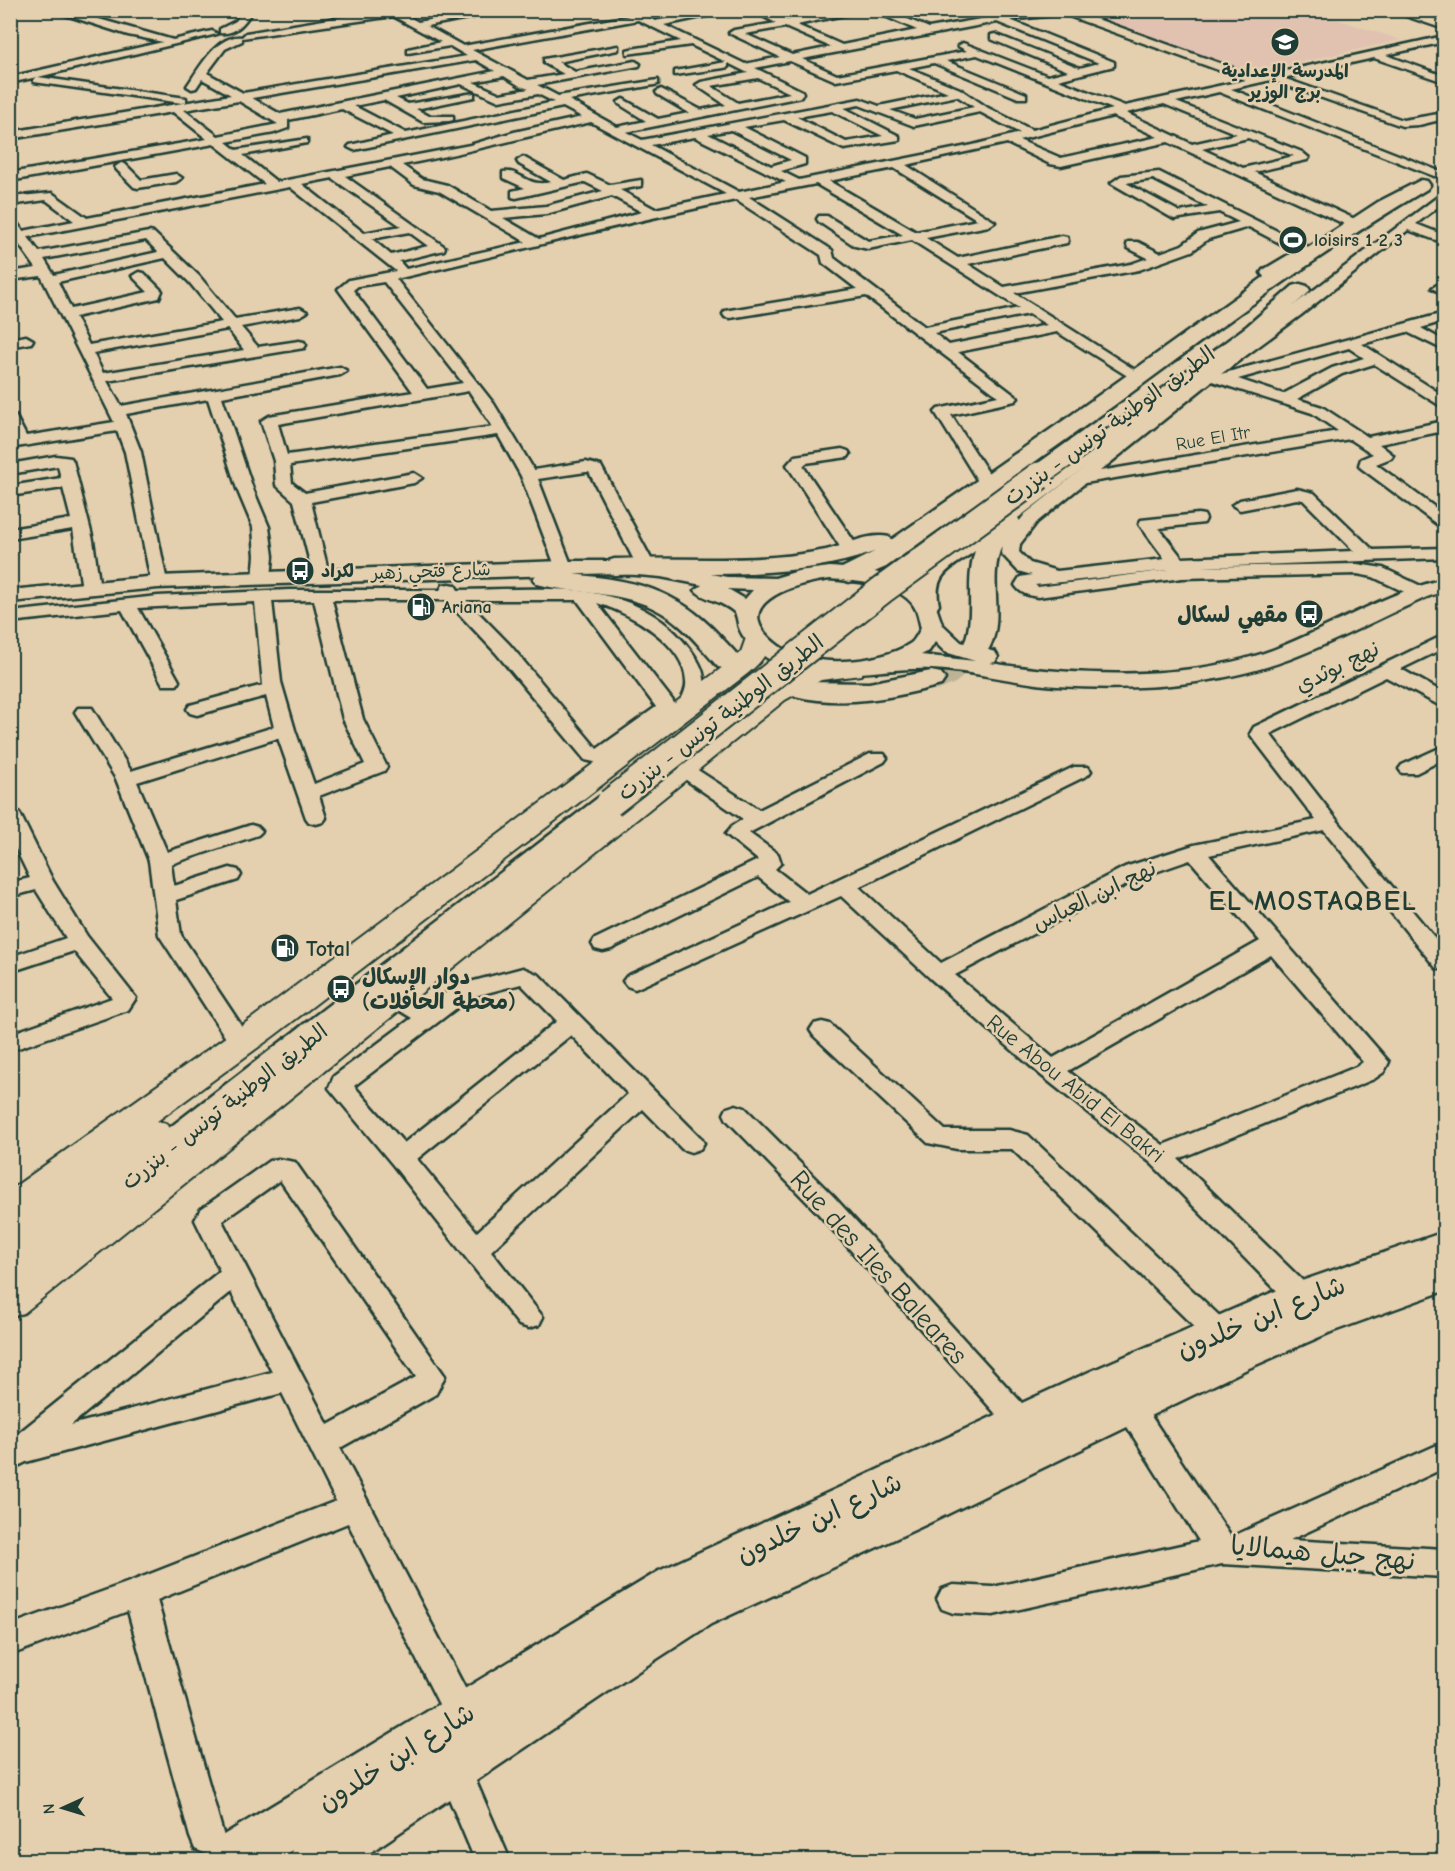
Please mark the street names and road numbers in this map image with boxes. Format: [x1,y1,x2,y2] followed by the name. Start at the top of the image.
[999,341,1220,511] street label: الطريق الوطنية تونس - بنزرت
[1174,421,1253,455] street label: Rue El Itr
[369,559,491,589] street label: شارع فتحي زهير
[612,629,829,806] street label: الطريق الوطنية تونس - بنزرت
[1291,635,1385,701] street label: نهج بوثدي
[1028,855,1162,939] street label: نهج ابن العباس
[981,1009,1169,1168] street label: Rue Abou Abid El Bakri
[116,1018,333,1195] street label: الطريق الوطنية تونس - بنزرت
[784,1164,974,1371] street label: Rue des Iles Baleares
[1172,1270,1351,1368] street label: شارع ابن خلدون
[731,1467,908,1573] street label: شارع ابن خلدون
[1229,1530,1417,1579] street label: نهج جبل هيمالايا
[312,1697,482,1821] street label: شارع ابن خلدون

